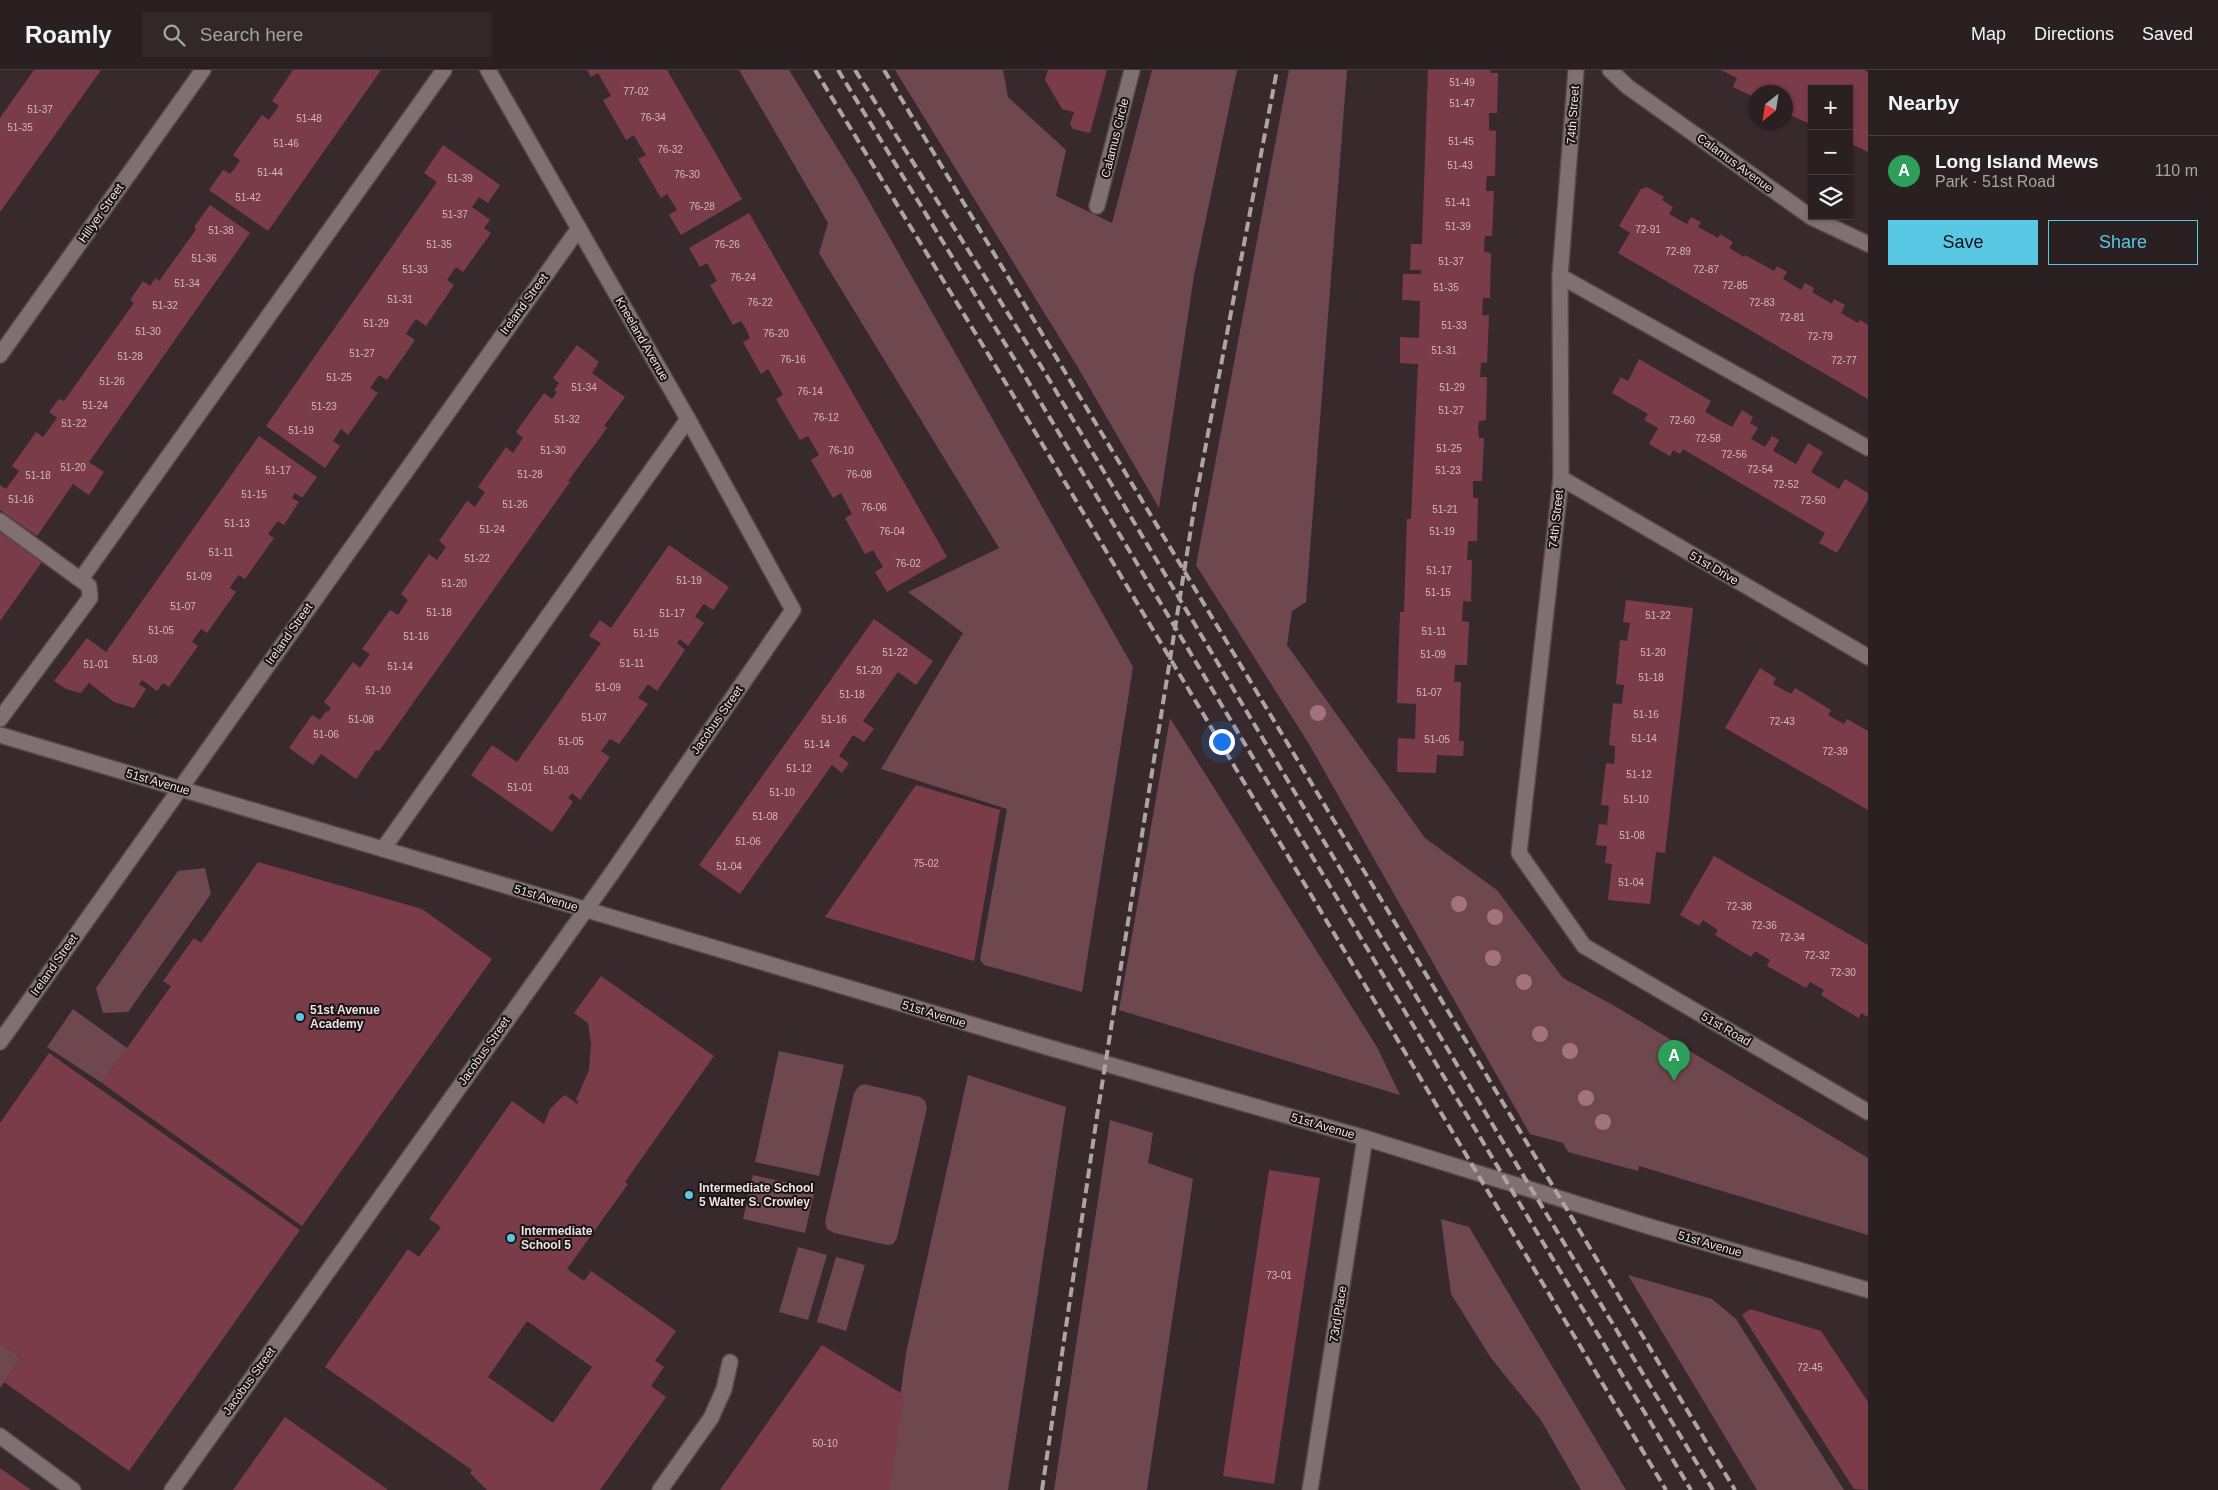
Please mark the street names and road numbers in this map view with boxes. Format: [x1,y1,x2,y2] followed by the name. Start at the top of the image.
[1564,85,1582,145] street label: 74th Street
[1098,97,1132,179] street label: Calamus Circle
[1694,131,1776,195] street label: Calamus Avenue
[76,180,127,245] street label: Hillyer Street
[497,270,551,337] street label: Ireland Street
[612,295,672,383] street label: Kneeland Avenue
[1546,488,1566,549] street label: 74th Street
[1687,548,1741,588] street label: 51st Drive
[263,600,316,668] street label: Ireland Street
[688,683,746,757] street label: Jacobus Street
[124,766,192,798] street label: 51st Avenue
[512,882,580,914] street label: 51st Avenue
[28,931,81,999] street label: Ireland Street
[900,998,968,1030] street label: 51st Avenue
[1699,1009,1753,1049] street label: 51st Road
[455,1014,513,1088] street label: Jacobus Street
[1289,1110,1357,1142] street label: 51st Avenue
[1676,1228,1744,1260] street label: 51st Avenue
[1327,1284,1349,1343] street label: 73rd Place
[220,1344,279,1417] street label: Jacobus Street

